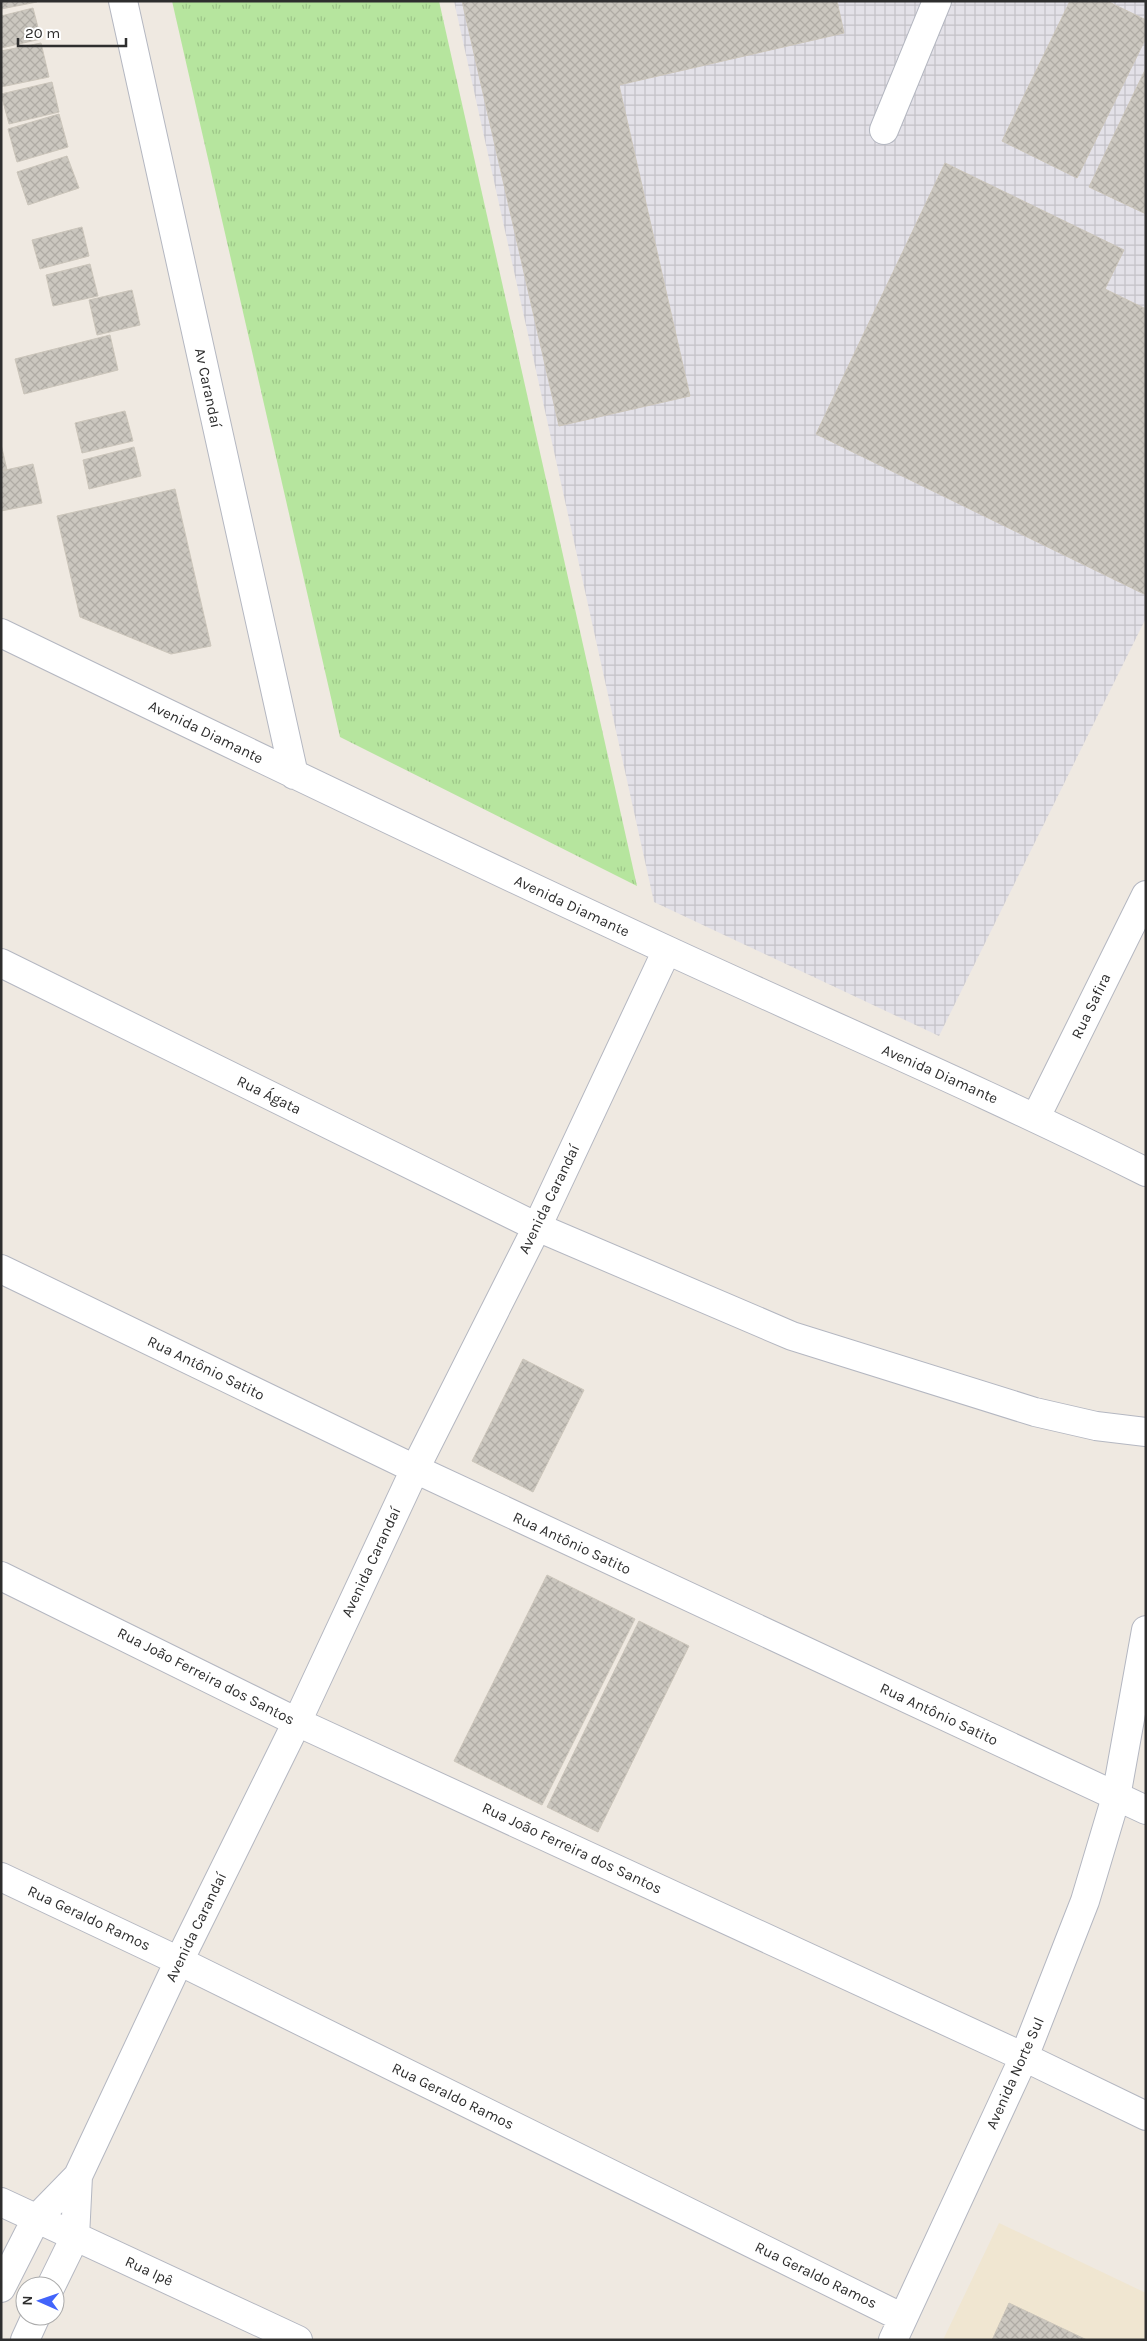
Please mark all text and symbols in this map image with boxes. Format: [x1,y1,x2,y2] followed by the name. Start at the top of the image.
[18,15,125,47] scale bar
[25,24,60,42] text: 20 m
[191,346,225,430] street label: Av Carandaí
[146,696,266,768] street label: Avenida Diamante
[512,871,632,941] street label: Avenida Diamante
[1067,970,1115,1042] street label: Rua Safira
[879,1040,1001,1108] street label: Avenida Diamante
[234,1072,304,1118] street label: Rua Ágata
[515,1141,584,1257] street label: Avenida Carandaí
[144,1332,268,1404] street label: Rua Antônio Satito
[338,1504,405,1620] street label: Avenida Carandaí
[510,1508,634,1578] street label: Rua Antônio Satito
[114,1623,298,1729] street label: Rua João Ferreira dos Santos
[877,1679,1001,1749] street label: Rua Antônio Satito
[479,1798,665,1898] street label: Rua João Ferreira dos Santos
[162,1869,231,1985] street label: Avenida Carandaí
[25,1882,153,1954] street label: Rua Geraldo Ramos
[982,2014,1048,2132] street label: Avenida Norte Sul
[389,2059,517,2133] street label: Rua Geraldo Ramos
[752,2238,880,2312] street label: Rua Geraldo Ramos
[122,2252,176,2290] street label: Rua Ipê
[15,2276,65,2326] north arrow
[19,2295,36,2306] text: N

